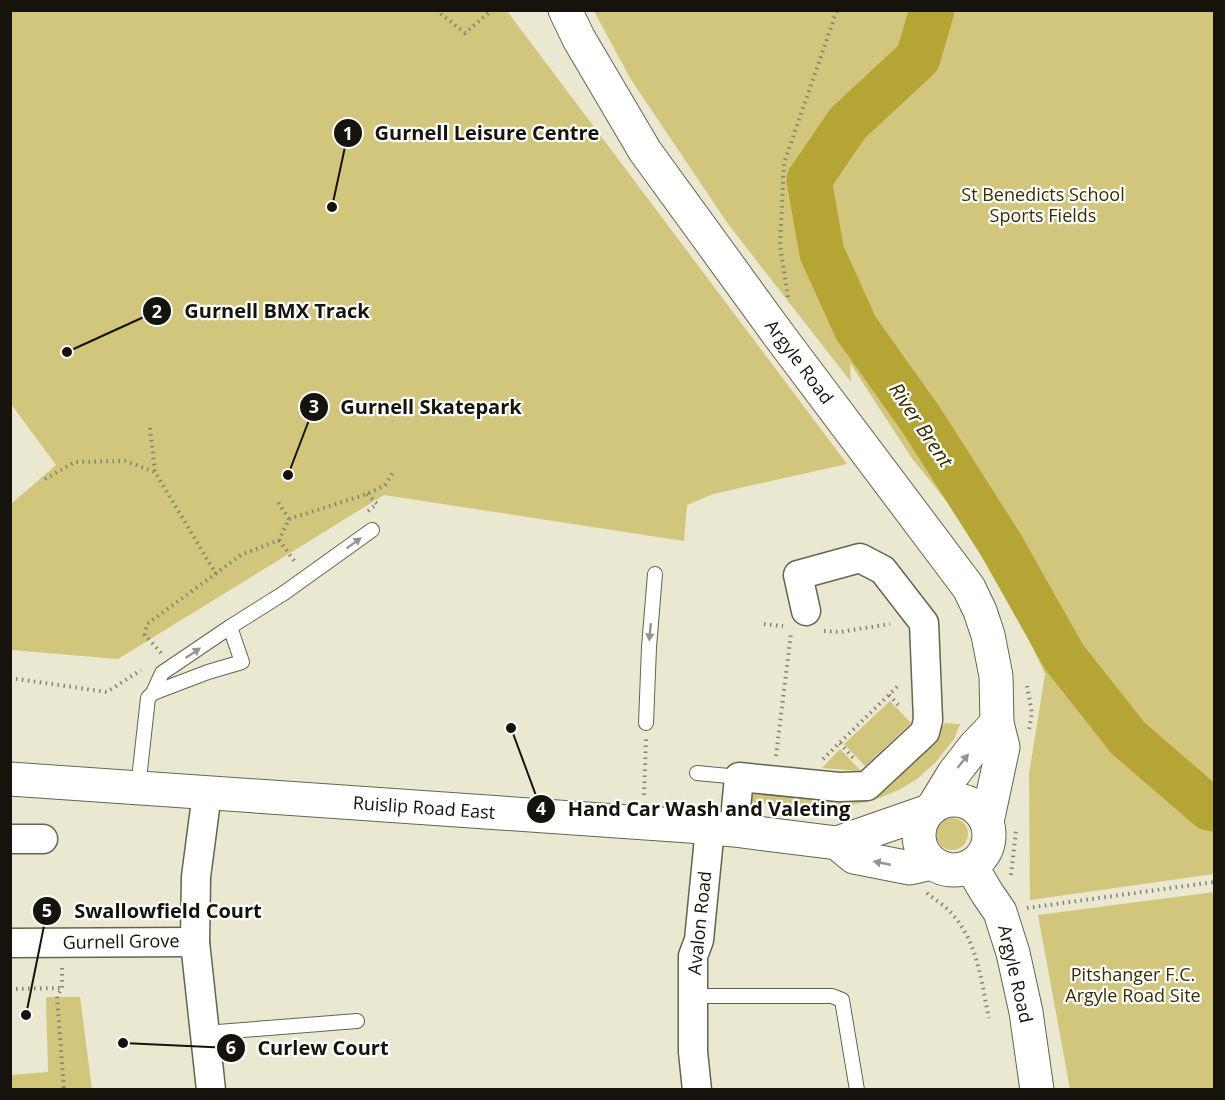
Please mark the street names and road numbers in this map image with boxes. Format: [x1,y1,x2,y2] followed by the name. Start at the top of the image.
[760,314,839,408] street label: Argyle Road
[352,790,496,824] street label: Ruislip Road East
[682,870,716,976] street label: Avalon Road
[993,922,1039,1025] street label: Argyle Road
[62,928,180,954] street label: Gurnell Grove

